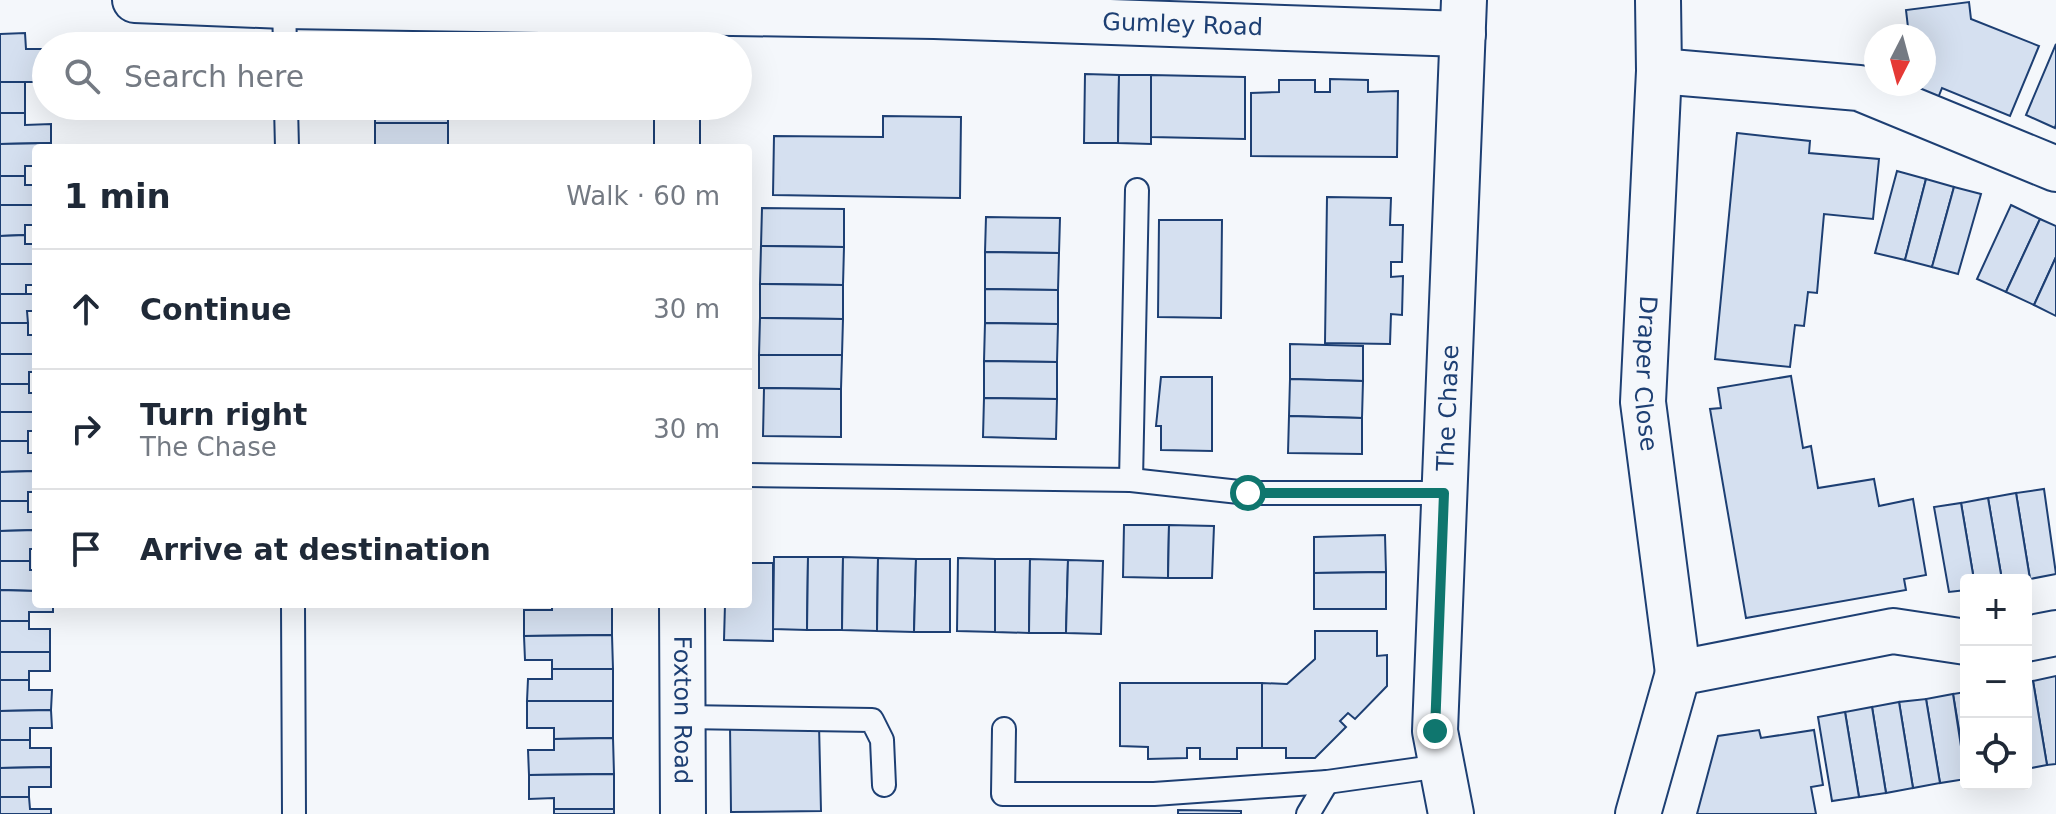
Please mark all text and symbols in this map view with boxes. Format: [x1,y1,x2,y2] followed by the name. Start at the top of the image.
[1102,8,1263,41] street label: Gumley Road
[1864,24,1936,96] north arrow
[32,32,752,120] search box
[60,54,104,98] icon: search
[124,59,304,94] text: Search here
[64,176,171,216] text: 1 min
[566,181,720,211] text: Walk · 60 m
[64,287,108,331] icon: ahead
[140,292,292,327] text: Continue
[653,294,720,324] text: 30 m
[1629,295,1663,453] street label: Draper Close
[1431,344,1464,472] street label: The Chase
[140,397,307,432] text: Turn right
[64,407,108,451] icon: right
[653,414,720,444] text: 30 m
[140,432,277,462] text: The Chase
[1230,475,1266,511] route start
[64,527,108,571] icon: arrive
[140,532,491,567] text: Arrive at destination
[1960,574,2032,790] map controls
[1960,574,2032,646] button: +
[668,636,697,784] street label: Foxton Road
[1960,646,2032,718] button: −
[1417,713,1453,749] route end
[1960,718,2032,790] button: locate

